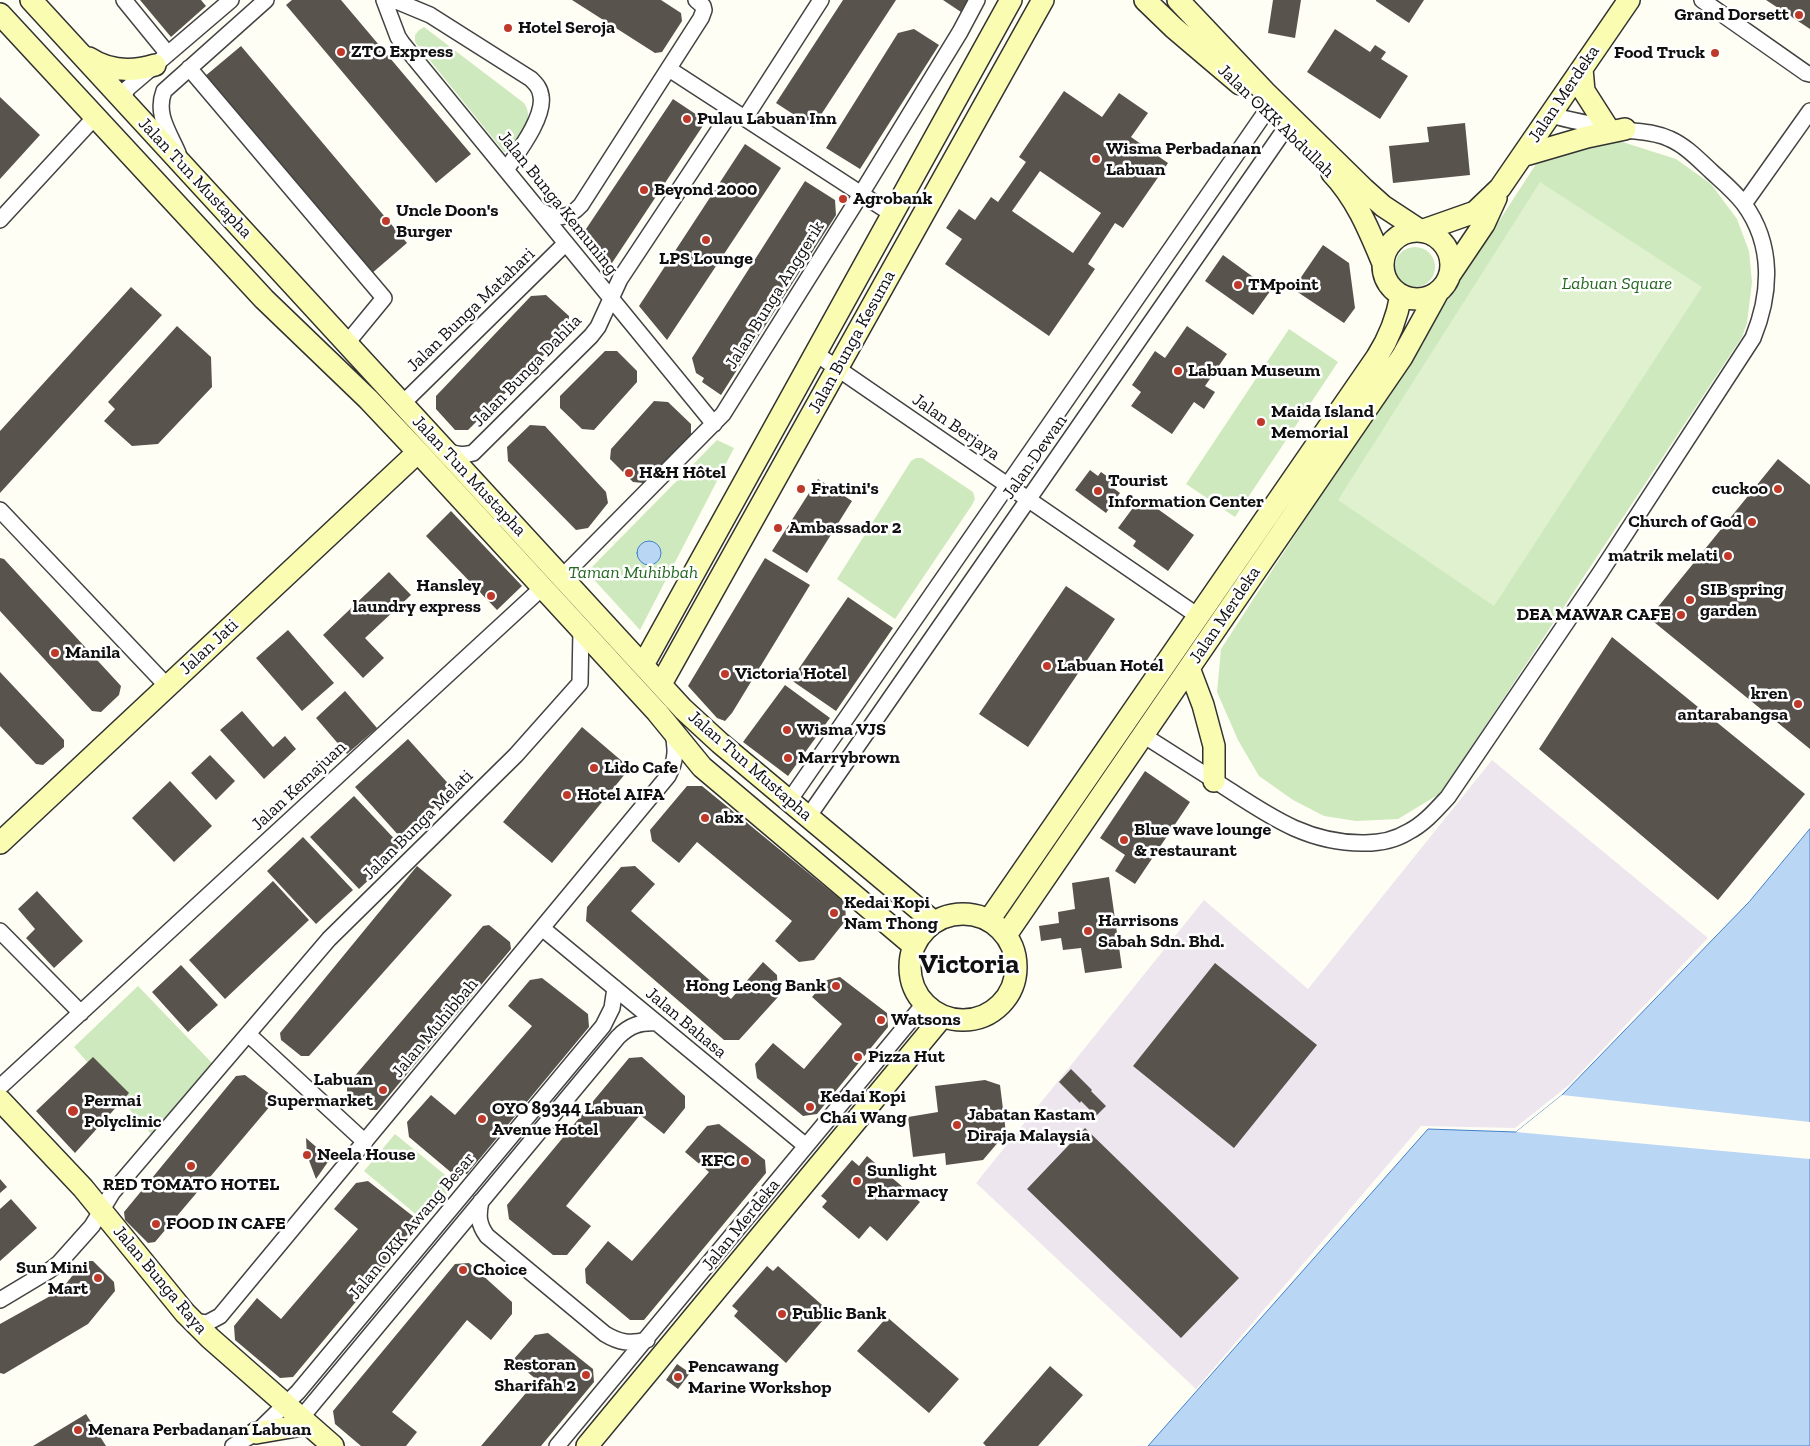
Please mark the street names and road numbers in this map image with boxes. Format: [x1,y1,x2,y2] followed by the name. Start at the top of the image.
[1524,41,1604,147] street label: Jalan Merdeka
[1213,60,1339,182] street label: Jalan OKK Abdullah
[133,113,257,243] street label: Jalan Tun Mustapha
[493,127,623,279] street label: Jalan Bunga Kemuning
[721,217,829,373] street label: Jalan Bunga Anggerik
[403,243,539,377] street label: Jalan Bunga Matahari
[804,267,900,417] street label: Jalan Bunga Kesuma
[468,310,586,432] street label: Jalan Bunga Dahlia
[908,389,1004,465] street label: Jalan Berjaya
[407,411,531,541] street label: Jalan Tun Mustapha
[998,411,1072,503] street label: Jalan Dewan
[1185,562,1265,668] street label: Jalan Merdeka
[175,614,243,680] street label: Jalan Jati
[683,706,817,826] street label: Jalan Tun Mustapha
[247,737,351,835] street label: Jalan Kemajuan
[358,765,478,885] street label: Jalan Bunga Melati
[387,974,483,1082] street label: Jalan Muhibbah
[641,983,731,1063] street label: Jalan Bahasa
[344,1148,480,1304] street label: Jalan OKK Awang Besar
[697,1175,785,1275] street label: Jalan Merdeka
[108,1221,212,1339] street label: Jalan Bunga Raya

